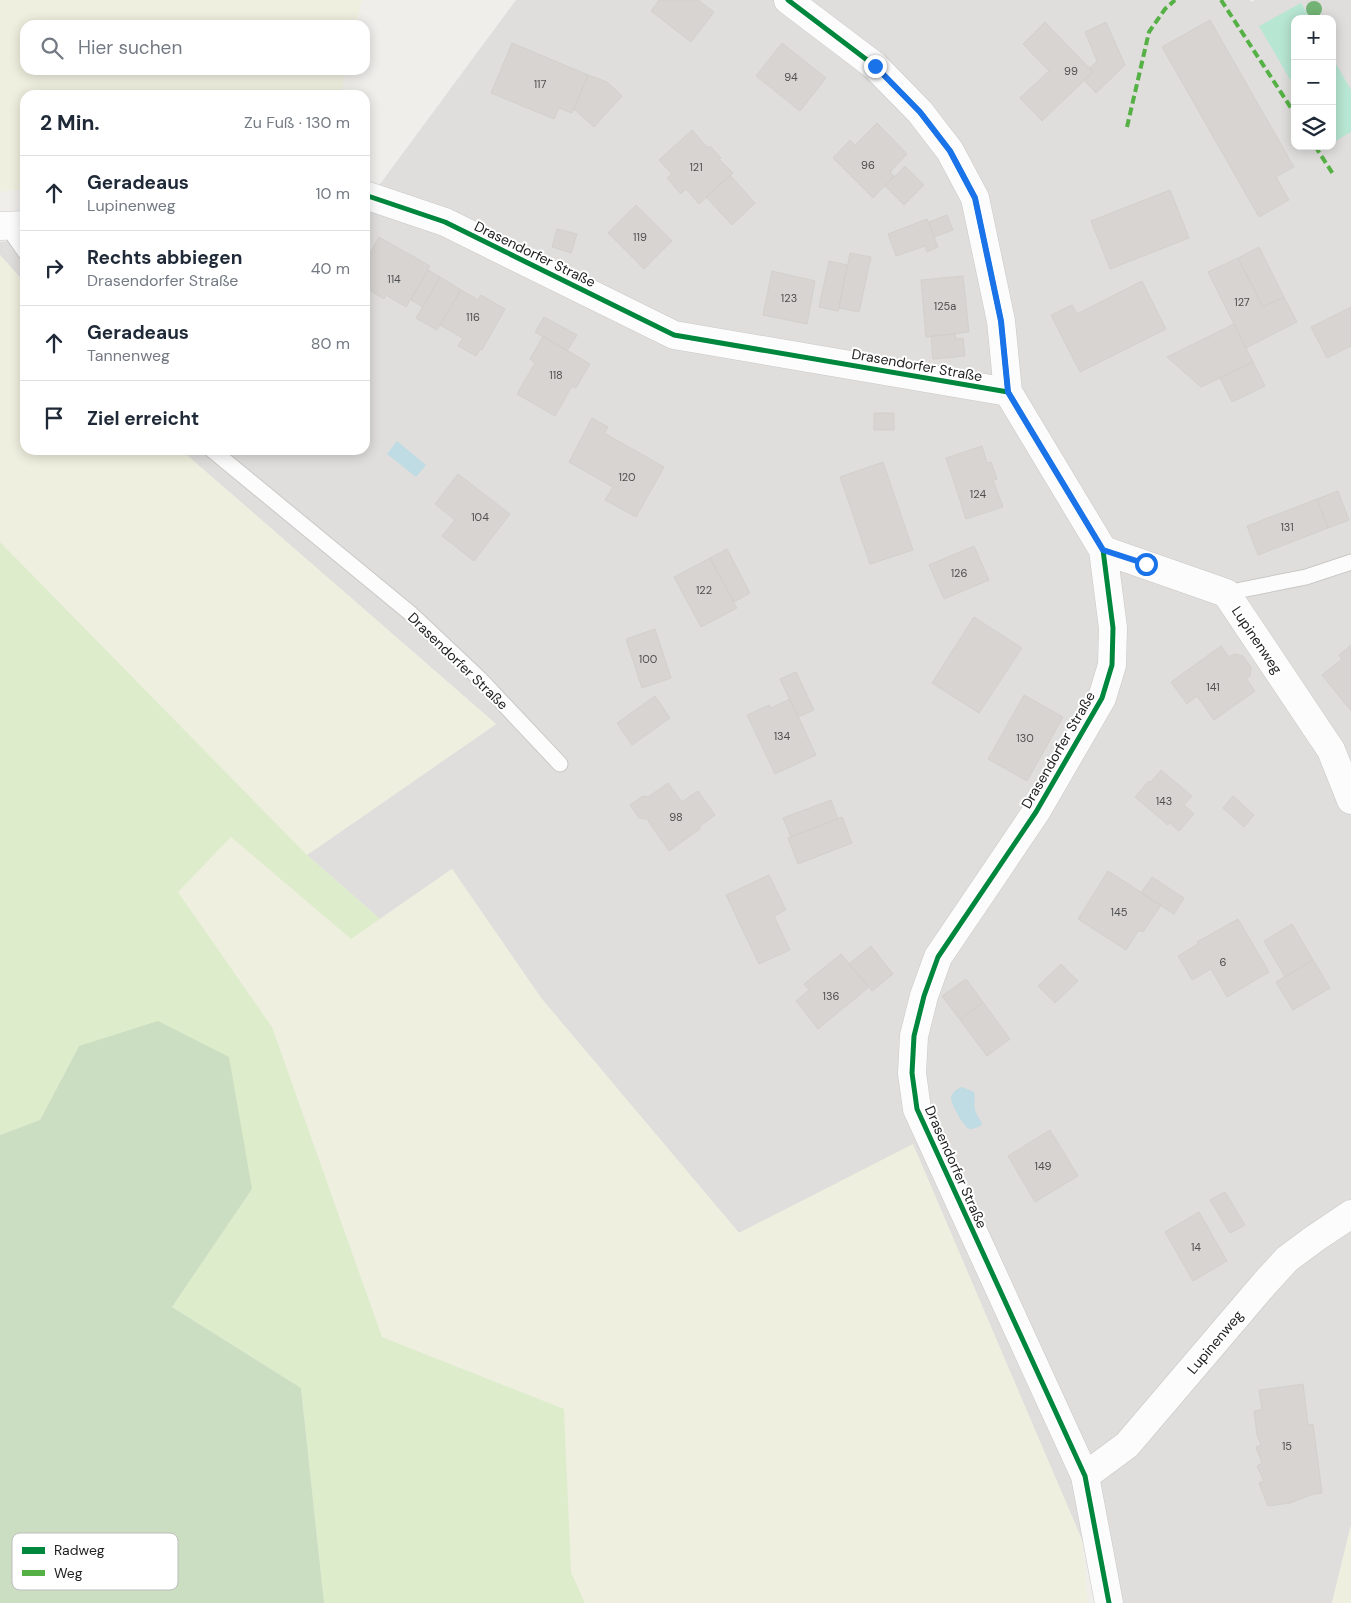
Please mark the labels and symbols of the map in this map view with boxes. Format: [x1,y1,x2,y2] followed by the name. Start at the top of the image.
[864,55,887,78] route end
[1064,64,1078,78] house number: 99
[784,70,798,84] house number: 94
[534,77,546,91] house number: 117
[861,158,875,172] house number: 96
[689,160,703,174] house number: 121
[472,217,599,291] street label: Drasendorfer Straße
[633,230,647,244] house number: 119
[387,272,401,286] house number: 114
[781,291,797,305] house number: 123
[1234,295,1250,309] house number: 127
[934,299,956,313] house number: 125a
[466,310,480,324] house number: 116
[850,345,984,385] street label: Drasendorfer Straße
[549,368,563,382] house number: 118
[618,470,636,484] house number: 120
[970,487,986,501] house number: 124
[471,510,489,524] house number: 104
[1280,520,1294,534] house number: 131
[1135,553,1158,576] route start
[951,566,967,580] house number: 126
[696,583,712,597] house number: 122
[1228,603,1286,677] street label: Lupinenweg
[404,609,512,714] street label: Drasendorfer Straße
[639,652,657,666] house number: 100
[1206,680,1220,694] house number: 141
[1017,688,1099,812] street label: Drasendorfer Straße
[774,729,791,743] house number: 134
[1016,731,1034,745] house number: 130
[1156,794,1172,808] house number: 143
[669,810,683,824] house number: 98
[1111,905,1128,919] house number: 145
[1220,955,1227,969] house number: 6
[823,989,840,1003] house number: 136
[921,1103,991,1231] street label: Drasendorfer Straße
[1034,1159,1052,1173] house number: 149
[1191,1240,1201,1254] house number: 14
[1183,1306,1247,1378] street label: Lupinenweg
[1282,1439,1292,1453] house number: 15
[12,1533,178,1590] legend
[54,1541,105,1559] text: Radweg
[54,1564,83,1582] text: Weg

